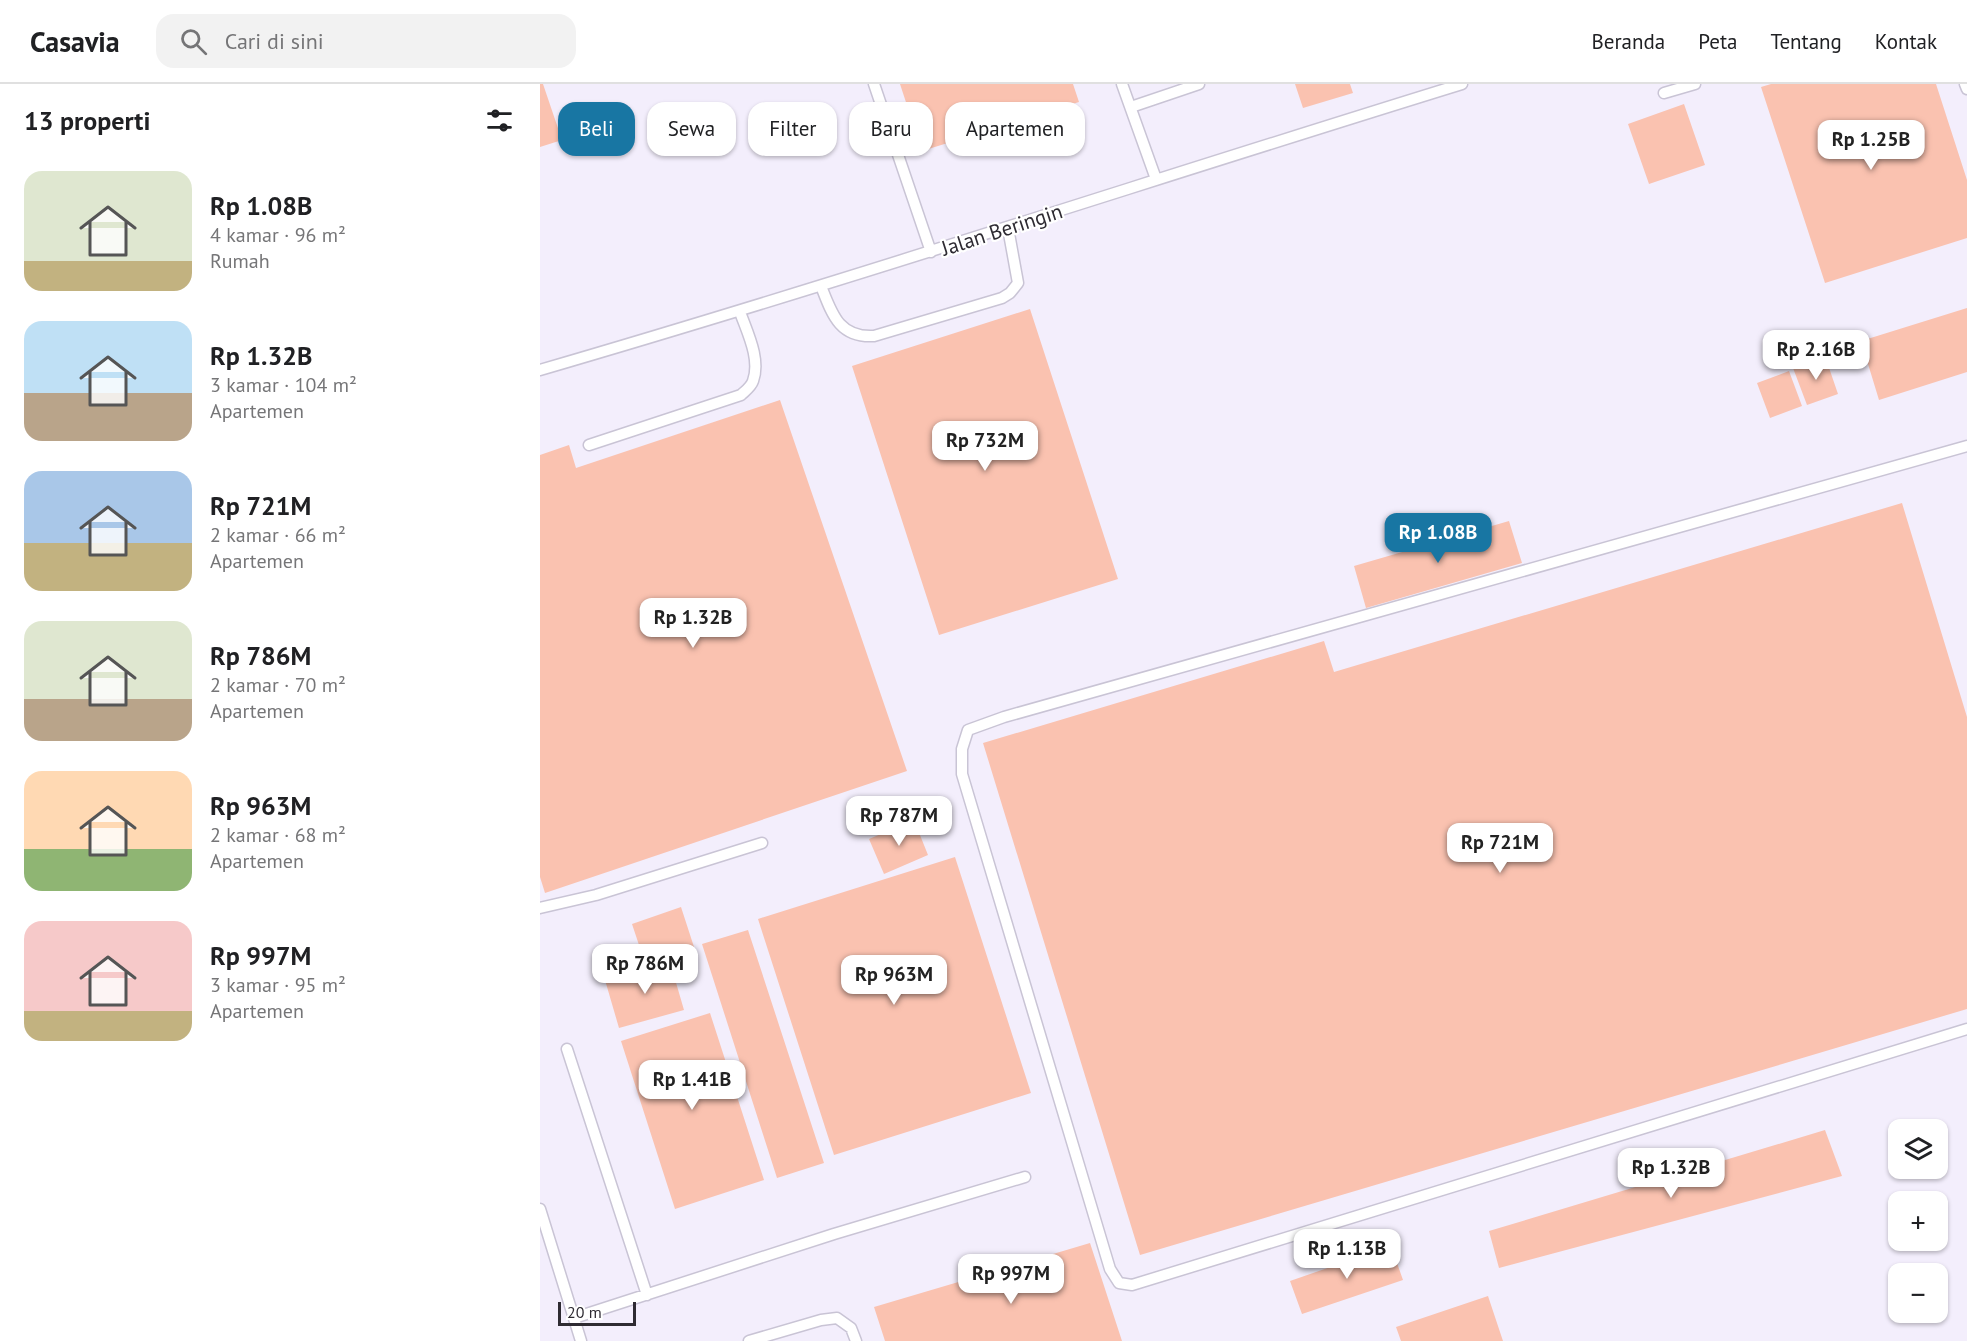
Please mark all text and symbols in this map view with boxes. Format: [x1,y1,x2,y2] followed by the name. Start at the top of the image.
[156,14,576,68] search box
[30,23,120,60] text: Casavia
[177,25,210,58] icon: search
[225,27,324,55] text: Cari di sini
[1592,28,1665,55] text: Beranda
[1698,28,1737,55] text: Peta
[1770,28,1842,55] text: Tentang
[1875,28,1937,55] text: Kontak
[558,102,635,156] chip: Beli
[647,102,736,156] chip: Sewa
[748,102,837,156] chip: Filter
[849,102,933,156] chip: Baru
[945,102,1085,156] chip: Apartemen
[24,104,150,137] text: 13 properti
[483,104,516,137] icon: filters
[1809,120,1933,171] pin: Rp 1.25B
[1832,126,1910,152] text: Rp 1.25B
[210,189,312,222] text: Rp 1.08B
[72,195,144,267] icon: home
[937,197,1066,262] street label: Jalan Beringin
[210,222,346,248] text: 4 kamar · 96 m²
[210,248,270,274] text: Rumah
[1754,330,1878,381] pin: Rp 2.16B
[1777,336,1855,362] text: Rp 2.16B
[210,339,312,372] text: Rp 1.32B
[72,345,144,417] icon: home
[210,372,357,398] text: 3 kamar · 104 m²
[210,398,304,424] text: Apartemen
[930,421,1040,472] pin: Rp 732M
[946,427,1024,453] text: Rp 732M
[210,489,311,522] text: Rp 721M
[72,495,144,567] icon: home
[1376,513,1500,564] pin: Rp 1.08B
[1399,519,1477,545] text: Rp 1.08B
[210,522,346,548] text: 2 kamar · 66 m²
[210,548,304,574] text: Apartemen
[631,598,755,649] pin: Rp 1.32B
[654,604,732,630] text: Rp 1.32B
[210,639,311,672] text: Rp 786M
[72,645,144,717] icon: home
[210,672,346,698] text: 2 kamar · 70 m²
[210,698,304,724] text: Apartemen
[210,789,311,822] text: Rp 963M
[72,795,144,867] icon: home
[844,796,954,847] pin: Rp 787M
[860,802,938,828] text: Rp 787M
[210,822,346,848] text: 2 kamar · 68 m²
[1445,823,1555,874] pin: Rp 721M
[1461,829,1539,855] text: Rp 721M
[210,848,304,874] text: Apartemen
[210,939,311,972] text: Rp 997M
[590,944,700,995] pin: Rp 786M
[72,945,144,1017] icon: home
[606,950,684,976] text: Rp 786M
[839,955,949,1006] pin: Rp 963M
[855,961,933,987] text: Rp 963M
[210,972,346,998] text: 3 kamar · 95 m²
[210,998,304,1024] text: Apartemen
[630,1060,754,1111] pin: Rp 1.41B
[653,1066,731,1092] text: Rp 1.41B
[1888,1119,1948,1323] map controls
[1888,1119,1948,1179] button: layers
[1609,1148,1733,1199] pin: Rp 1.32B
[1632,1154,1710,1180] text: Rp 1.32B
[1888,1191,1948,1251] button: +
[1285,1229,1409,1280] pin: Rp 1.13B
[1308,1235,1386,1261] text: Rp 1.13B
[956,1254,1066,1305] pin: Rp 997M
[972,1260,1050,1286] text: Rp 997M
[1888,1263,1948,1323] button: −
[558,1299,636,1326] scale bar
[567,1302,602,1322] text: 20 m

